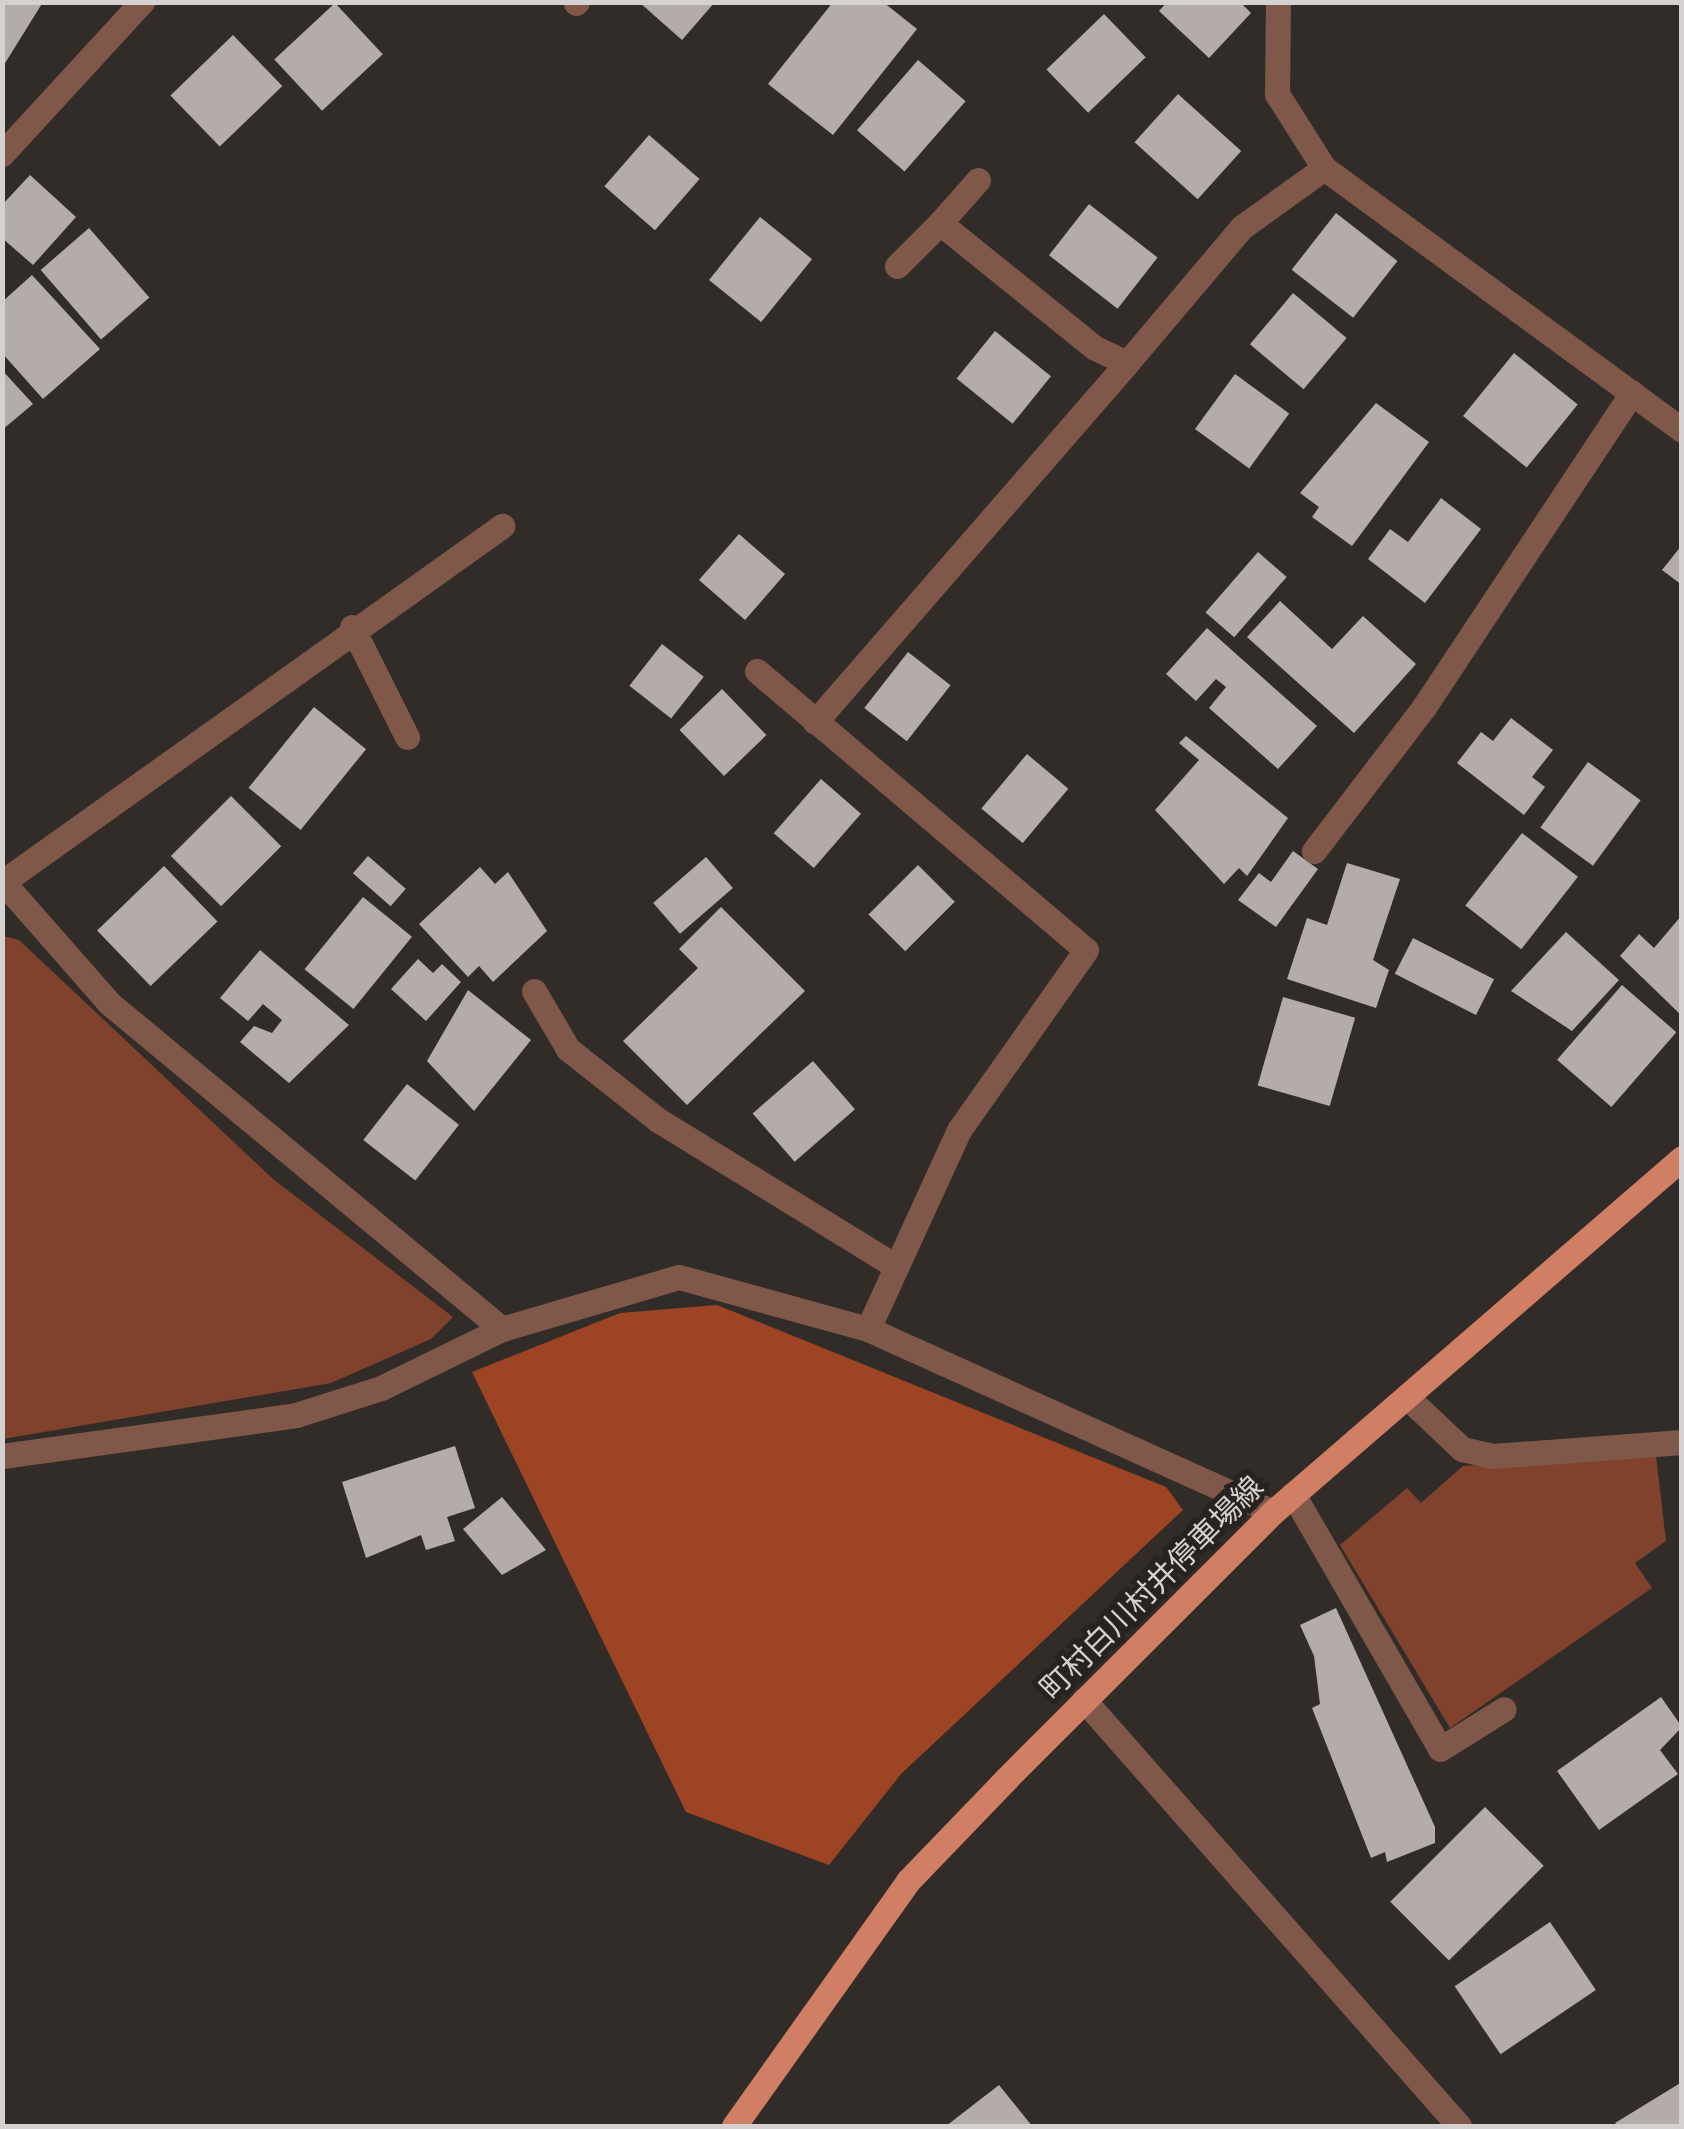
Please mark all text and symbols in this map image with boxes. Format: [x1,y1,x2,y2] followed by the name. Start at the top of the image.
[1033,1469,1271,1707] street label: 町村白川村井停車場線

